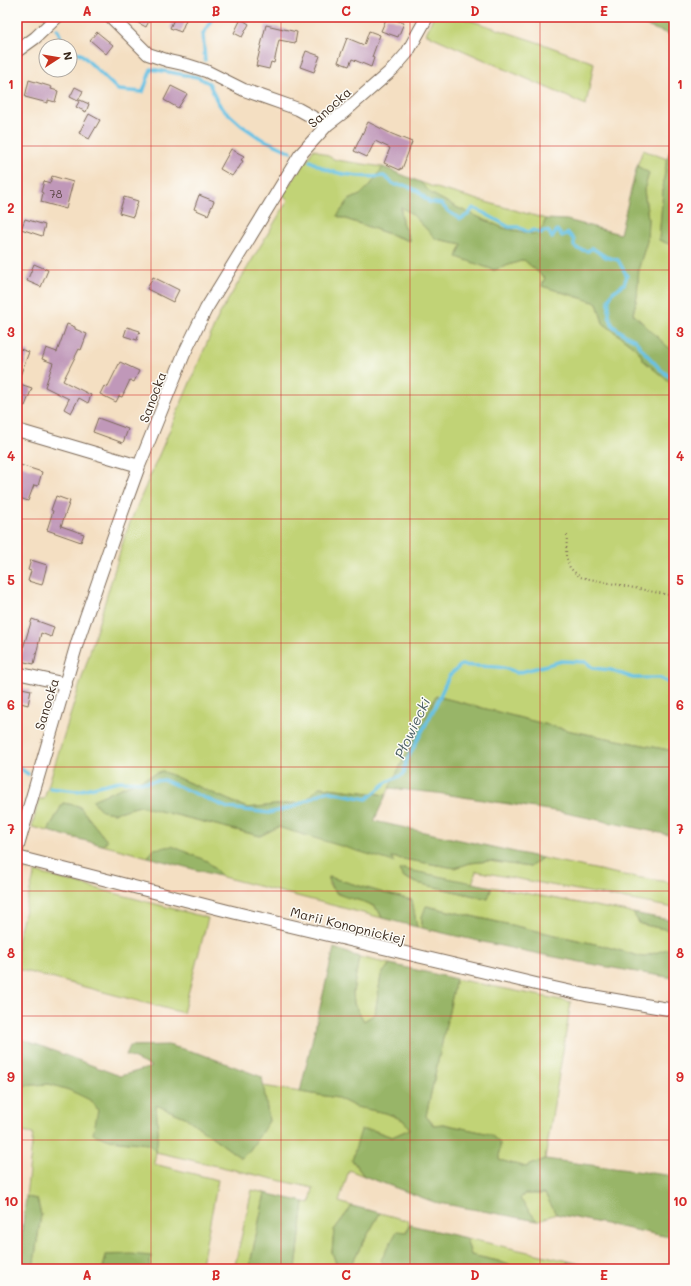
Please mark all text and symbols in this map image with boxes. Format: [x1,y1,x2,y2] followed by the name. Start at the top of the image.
[82,2,92,19] text: A
[212,2,221,19] text: B
[341,2,351,19] text: C
[470,2,480,19] text: D
[600,2,608,19] text: E
[38,38,78,78] north arrow
[60,50,76,61] text: N
[8,75,14,92] text: 1
[677,75,683,92] text: 1
[304,83,354,131] street label: Sanocka
[50,186,63,201] house number: 78
[7,199,15,216] text: 2
[676,199,684,216] text: 2
[7,323,15,340] text: 3
[676,323,684,340] text: 3
[135,369,169,425] street label: Sanocka
[7,447,15,464] text: 4
[676,447,684,464] text: 4
[7,571,15,588] text: 5
[676,571,684,588] text: 5
[30,676,62,732] street label: Sanocka
[390,694,435,761] water label: Płowiecki
[7,696,15,713] text: 6
[676,696,684,713] text: 6
[7,820,15,837] text: 7
[676,820,684,837] text: 7
[289,903,407,947] street label: Marii Konopnickiej
[7,944,15,961] text: 8
[676,944,684,961] text: 8
[7,1068,15,1085] text: 9
[676,1068,684,1085] text: 9
[4,1192,18,1209] text: 10
[673,1192,687,1209] text: 10
[82,1266,92,1283] text: A
[212,1266,221,1283] text: B
[341,1266,351,1283] text: C
[470,1266,480,1283] text: D
[600,1266,608,1283] text: E

